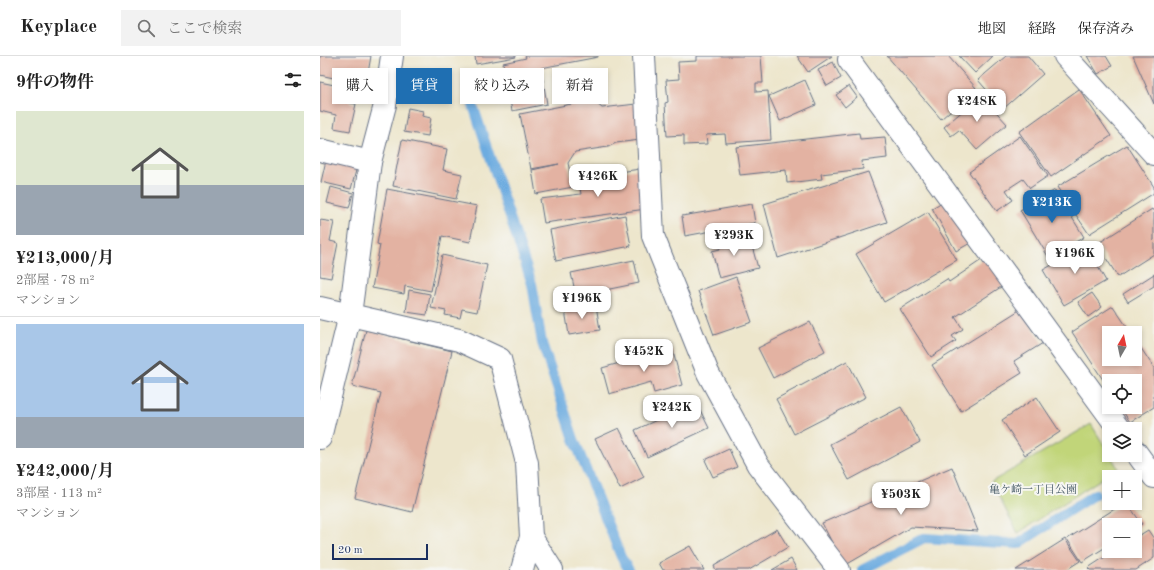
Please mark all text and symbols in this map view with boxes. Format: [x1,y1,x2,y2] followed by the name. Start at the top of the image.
[121,10,401,46] search box
[135,17,157,39] icon: search
[20,18,97,37] text: Keyplace
[167,22,242,37] text: ここで検索
[978,22,1006,36] text: 地図
[1028,22,1056,36] text: 経路
[1078,22,1134,36] text: 保存済み
[332,68,388,104] chip: 購入
[396,68,452,104] chip: 賃貸
[460,68,544,104] chip: 絞り込み
[552,68,608,104] chip: 新着
[282,69,304,91] icon: filters
[16,74,94,91] text: 9件の物件
[949,89,1005,123] pin: ¥248K
[957,95,997,108] text: ¥248K
[124,137,196,209] icon: home
[570,164,626,198] pin: ¥426K
[578,170,618,183] text: ¥426K
[1024,190,1080,224] pin: ¥213K
[1032,196,1072,209] text: ¥213K
[706,223,762,257] pin: ¥293K
[714,229,754,242] text: ¥293K
[1047,241,1103,275] pin: ¥196K
[1055,247,1095,260] text: ¥196K
[16,250,114,267] text: ¥213,000/月
[16,274,94,287] text: 2部屋 · 78 m²
[554,286,610,320] pin: ¥196K
[562,292,602,305] text: ¥196K
[16,294,80,307] text: マンション
[1102,326,1142,366] north arrow
[1102,326,1142,558] map controls
[616,339,672,373] pin: ¥452K
[624,345,664,358] text: ¥452K
[124,350,196,422] icon: home
[1102,374,1142,414] button: locate
[644,395,700,429] pin: ¥242K
[652,401,692,414] text: ¥242K
[1102,422,1142,462] button: layers
[16,463,114,480] text: ¥242,000/月
[1102,470,1142,510] button: +
[873,482,929,516] pin: ¥503K
[989,483,1077,496] park label: 亀ケ崎一丁目公園
[16,487,102,500] text: 3部屋 · 113 m²
[881,488,921,501] text: ¥503K
[16,507,80,520] text: マンション
[1102,518,1142,558] button: −
[332,542,428,561] scale bar
[338,545,363,556] text: 20 m

